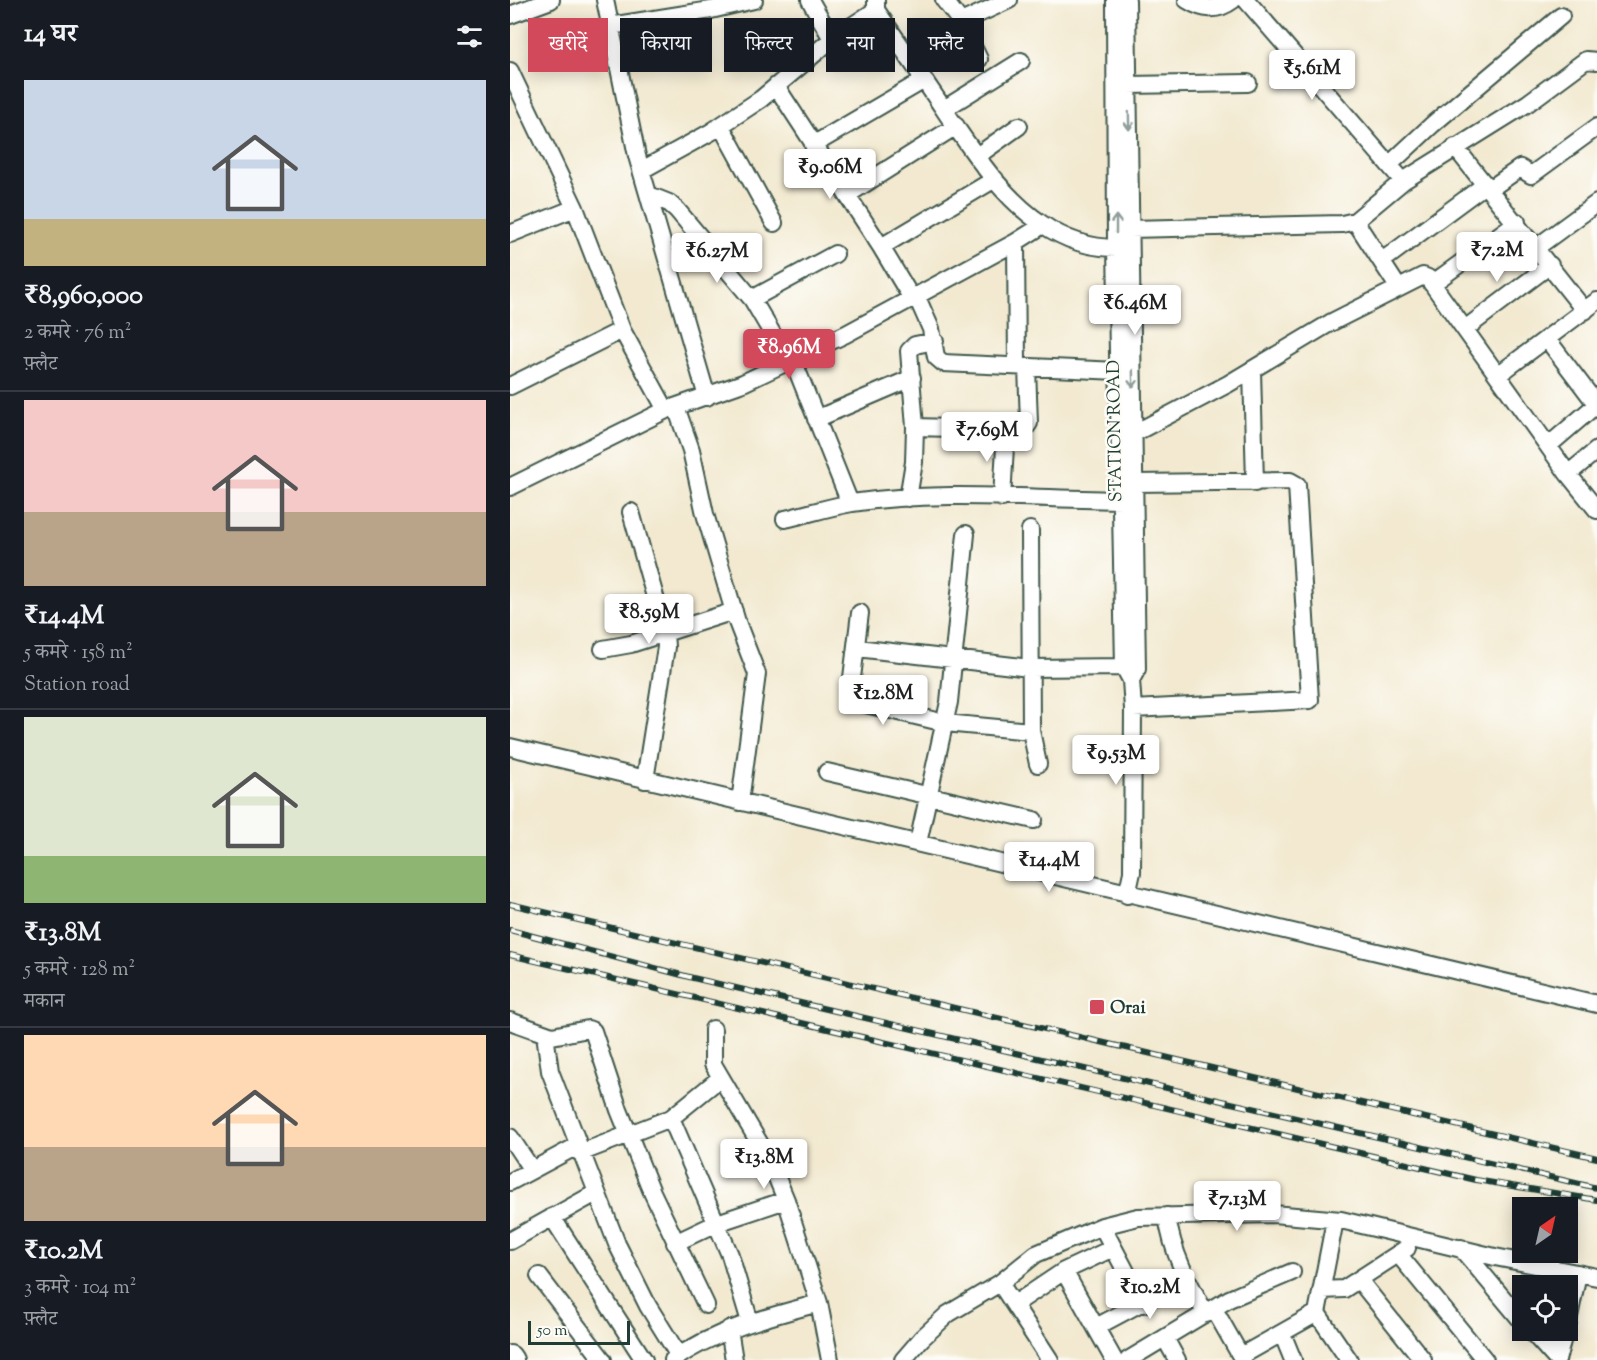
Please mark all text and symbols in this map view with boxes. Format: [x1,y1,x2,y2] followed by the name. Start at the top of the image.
[24,16,77,53] text: 14 घर
[528,18,608,72] chip: खरीदें
[620,18,712,72] chip: किराया
[724,18,814,72] chip: फ़िल्टर
[826,18,895,72] chip: नया
[907,18,984,72] chip: फ़्लैट
[453,20,486,53] icon: filters
[1263,50,1361,101] pin: ₹5.61M
[1283,55,1341,84] text: ₹5.61M
[1123,111,1135,131] one-way arrow
[201,119,309,227] icon: home
[781,149,879,200] pin: ₹9.06M
[798,154,862,183] text: ₹9.06M
[1110,215,1122,235] one-way arrow
[1455,232,1539,283] pin: ₹7.2M
[668,233,766,284] pin: ₹6.27M
[1470,237,1524,266] text: ₹7.2M
[685,238,749,267] text: ₹6.27M
[24,278,143,315] text: ₹8,960,000
[1086,285,1184,336] pin: ₹6.46M
[1103,290,1167,319] text: ₹6.46M
[24,319,132,348] text: 2 कमरे · 76 m²
[740,329,838,380] pin: ₹8.96M
[757,334,821,363] text: ₹8.96M
[24,351,57,380] text: फ़्लैट
[1102,360,1130,502] street label: STATION ROAD
[1128,369,1139,389] one-way arrow
[938,412,1036,463] pin: ₹7.69M
[955,417,1019,446] text: ₹7.69M
[201,439,309,547] icon: home
[600,594,698,645] pin: ₹8.59M
[24,598,104,635] text: ₹14.4M
[618,599,680,628] text: ₹8.59M
[24,639,133,668] text: 5 कमरे · 158 m²
[24,671,130,700] text: Station road
[834,675,932,726] pin: ₹12.8M
[853,680,913,709] text: ₹12.8M
[1067,735,1165,786] pin: ₹9.53M
[1086,740,1146,769] text: ₹9.53M
[201,756,309,864] icon: home
[1000,842,1098,893] pin: ₹14.4M
[1018,847,1080,876] text: ₹14.4M
[24,915,101,952] text: ₹13.8M
[24,956,135,985] text: 5 कमरे · 128 m²
[24,988,65,1017] text: मकान
[1110,996,1146,1022] place label: Orai
[1088,998,1106,1016] marker: Orai
[201,1074,309,1182] icon: home
[715,1139,813,1190] pin: ₹13.8M
[734,1144,794,1173] text: ₹13.8M
[1188,1181,1286,1232] pin: ₹7.13M
[1208,1186,1266,1215] text: ₹7.13M
[1512,1197,1578,1263] north arrow
[1512,1197,1578,1341] map controls
[24,1233,103,1270] text: ₹10.2M
[1101,1269,1199,1320] pin: ₹10.2M
[24,1274,137,1303] text: 3 कमरे · 104 m²
[1120,1274,1180,1303] text: ₹10.2M
[1512,1275,1578,1341] button: locate
[24,1306,57,1335] text: फ़्लैट
[528,1318,630,1346] scale bar
[537,1320,568,1343] text: 50 m

